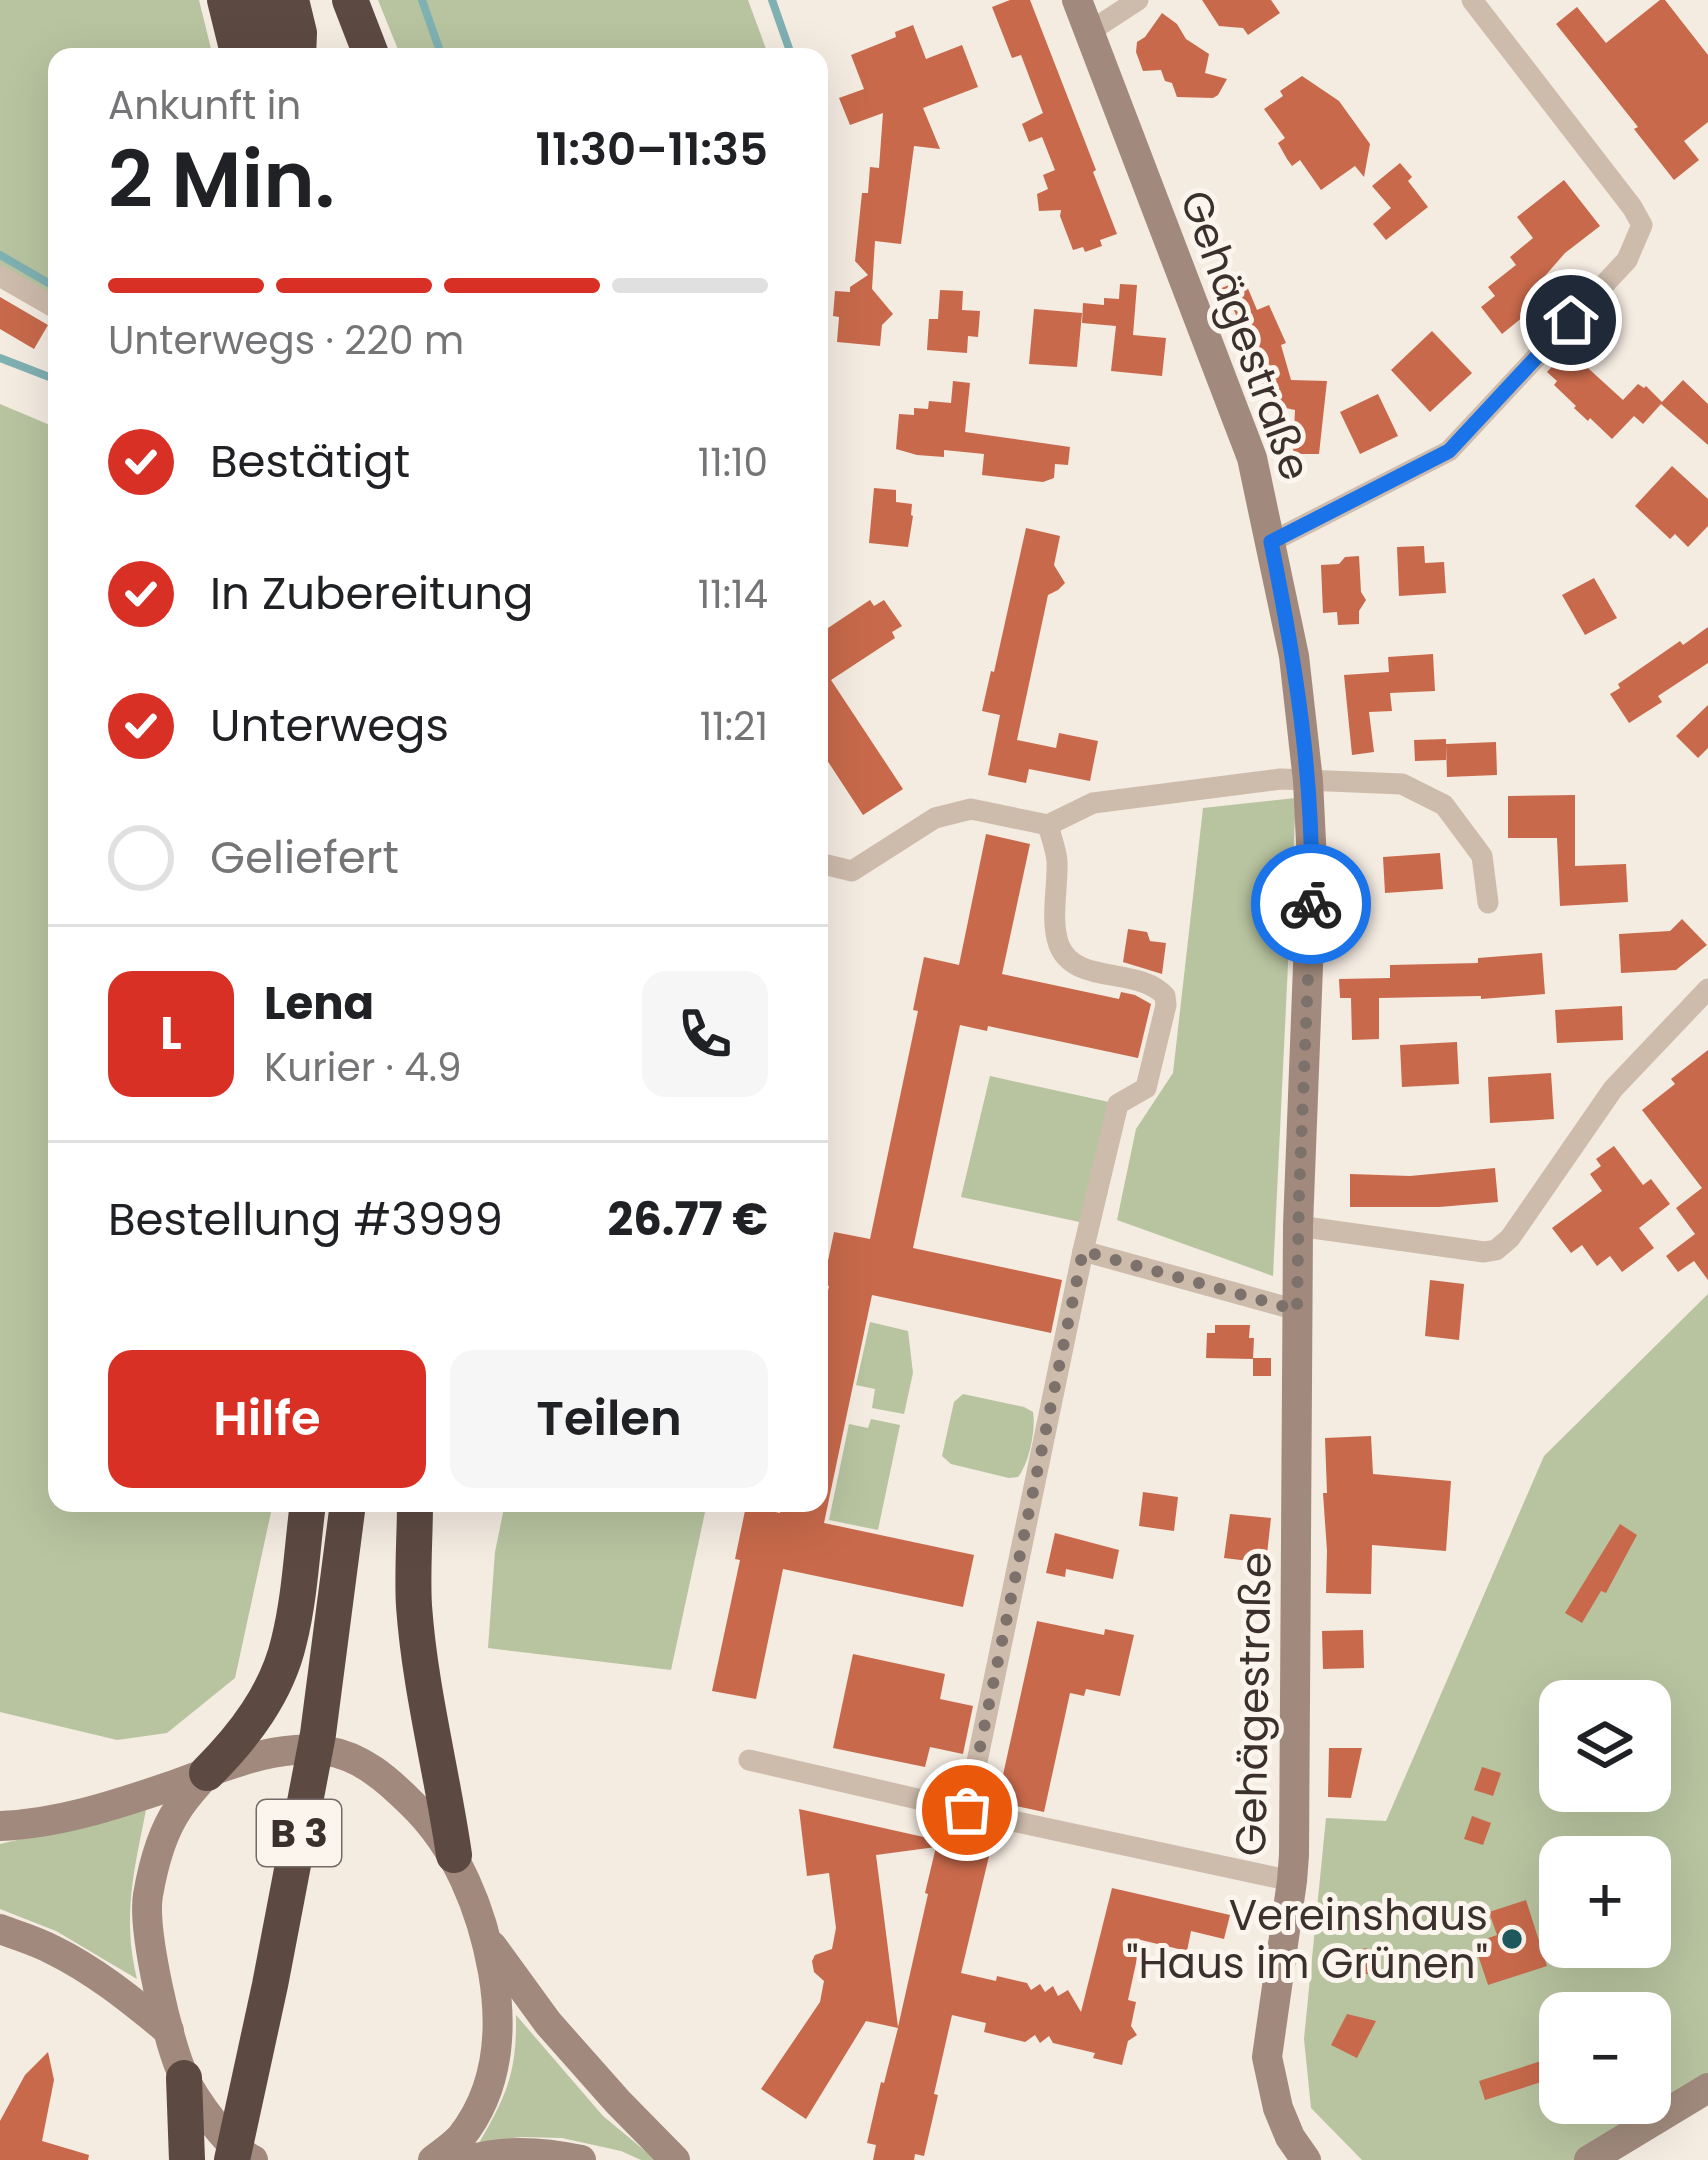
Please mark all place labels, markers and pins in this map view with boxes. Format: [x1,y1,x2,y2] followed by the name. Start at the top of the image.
[1520,269,1622,371] pin
[916,1759,1018,1861] pin
[1126,1886,1488,1993] place label: Vereinshaus "Haus im Grünen"
[1499,1926,1525,1952] marker: Vereinshaus "Haus im Grünen"

